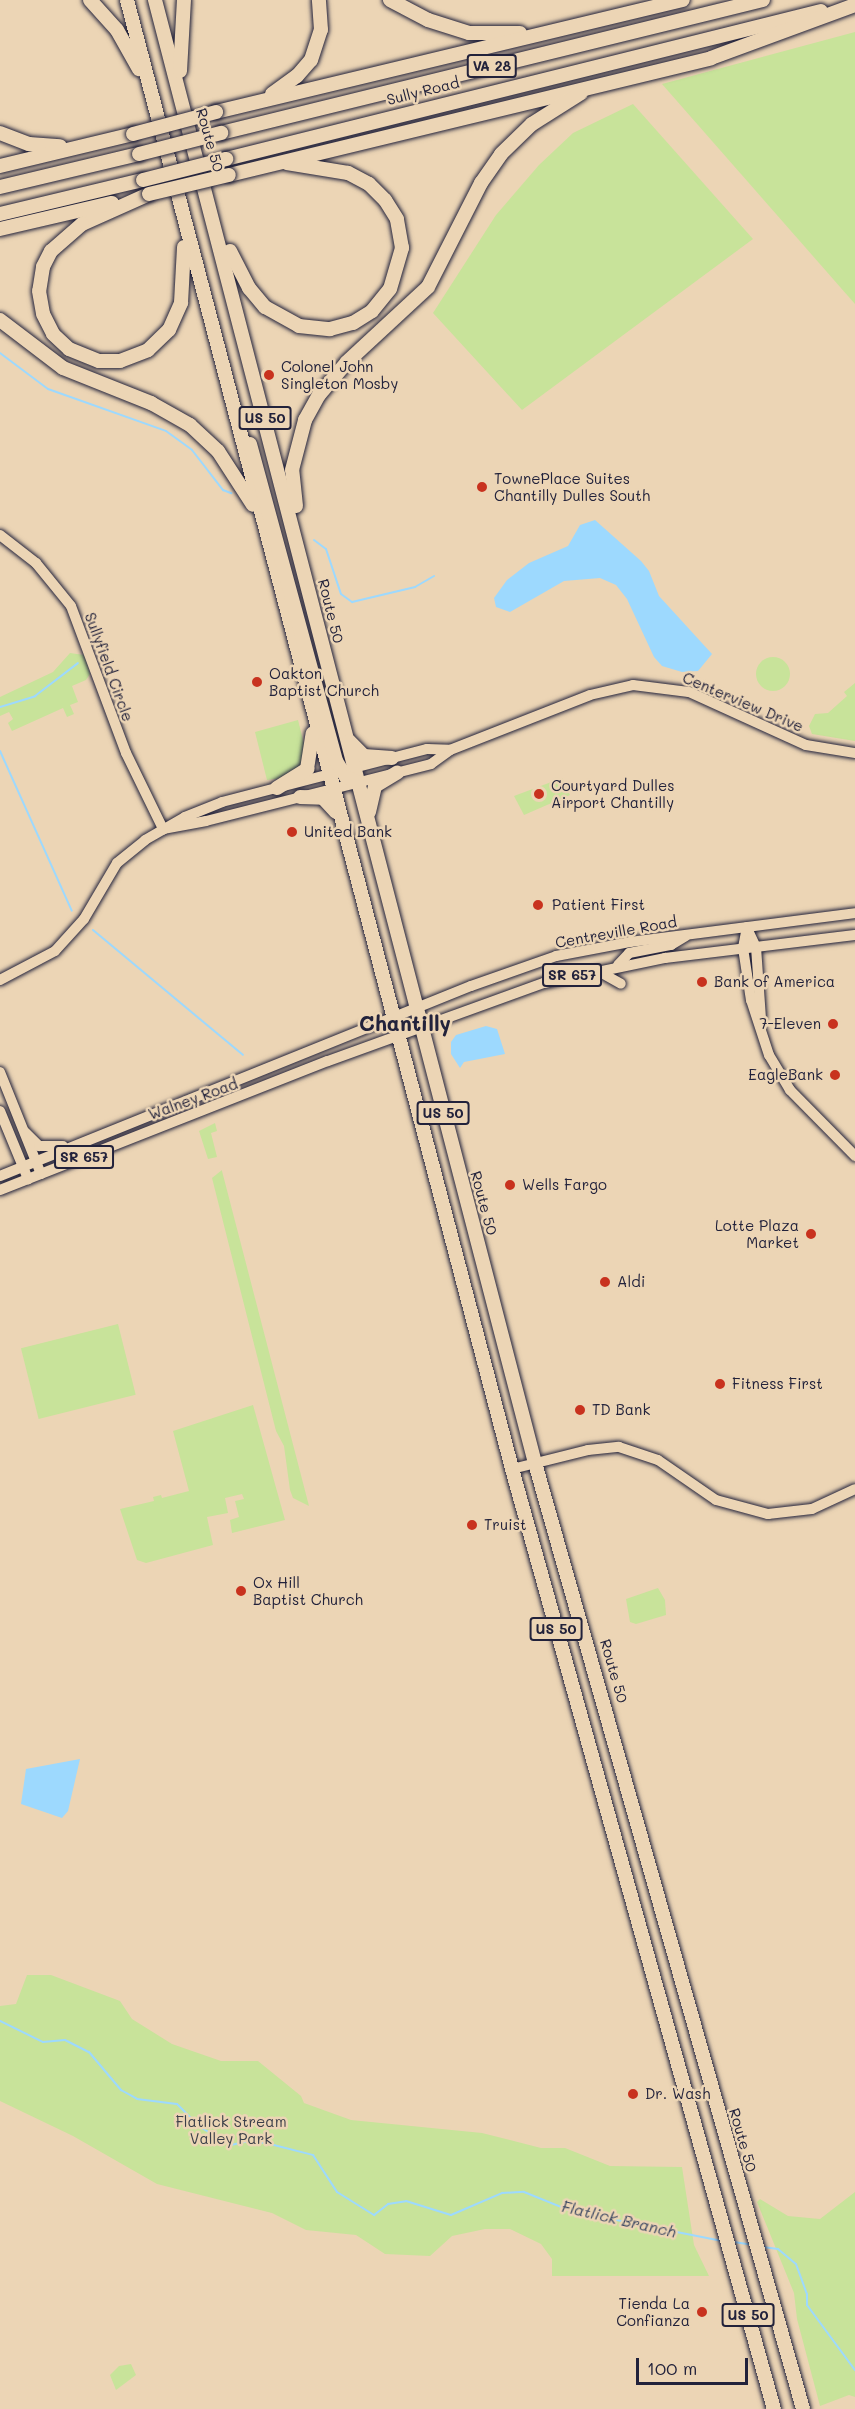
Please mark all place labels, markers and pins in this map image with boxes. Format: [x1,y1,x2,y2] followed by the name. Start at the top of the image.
[281,357,398,392] place label: Colonel John Singleton Mosby
[262,368,276,382] marker: Colonel John Singleton Mosby
[494,469,650,504] place label: TownePlace Suites Chantilly Dulles South
[475,480,489,494] marker: TownePlace Suites Chantilly Dulles South
[269,664,379,699] place label: Oakton Baptist Church
[250,675,264,689] marker: Oakton Baptist Church
[551,776,675,811] place label: Courtyard Dulles Airport Chantilly
[532,787,546,801] marker: Courtyard Dulles Airport Chantilly
[304,823,392,841] place label: United Bank
[285,825,299,839] marker: United Bank
[529,896,547,914] marker: Patient First
[552,896,645,914] place label: Patient First
[714,973,835,991] place label: Bank of America
[695,975,709,989] marker: Bank of America
[759,1015,821,1033] place label: 7-Eleven
[826,1017,840,1031] marker: 7-Eleven
[748,1066,823,1084] place label: EagleBank
[828,1068,842,1082] marker: EagleBank
[522,1176,607,1194] place label: Wells Fargo
[503,1178,517,1192] marker: Wells Fargo
[715,1216,799,1251] place label: Lotte Plaza Market
[804,1227,818,1241] marker: Lotte Plaza Market
[617,1273,645,1291] place label: Aldi
[598,1275,612,1289] marker: Aldi
[732,1375,823,1393] place label: Fitness First
[713,1377,727,1391] marker: Fitness First
[592,1401,650,1419] place label: TD Bank
[573,1403,587,1417] marker: TD Bank
[484,1516,527,1534] place label: Truist
[465,1518,479,1532] marker: Truist
[253,1573,363,1608] place label: Ox Hill Baptist Church
[234,1584,248,1598] marker: Ox Hill Baptist Church
[645,2085,710,2103] place label: Dr. Wash
[626,2087,640,2101] marker: Dr. Wash
[616,2294,690,2329] place label: Tienda La Confianza
[695,2305,709,2319] marker: Tienda La Confianza

